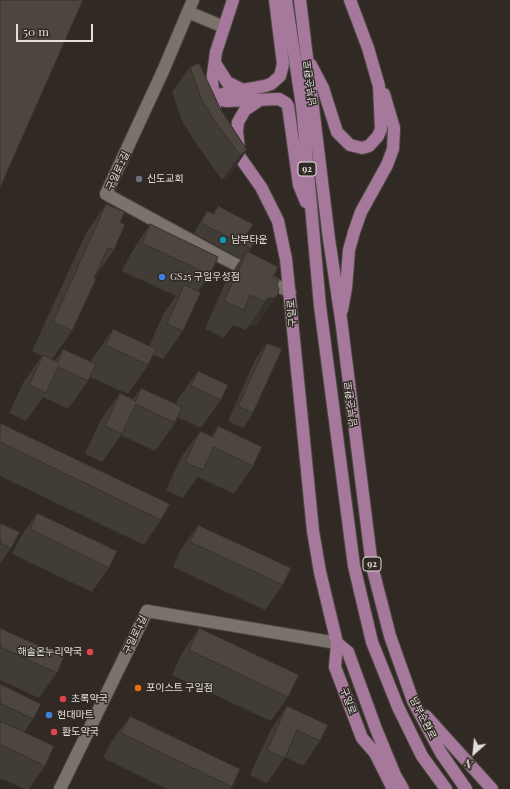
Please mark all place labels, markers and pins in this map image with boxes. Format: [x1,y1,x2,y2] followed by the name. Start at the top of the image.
[147,173,184,185] place label: 신도교회
[134,174,144,184] marker: 신도교회
[231,234,268,246] place label: 남부타운
[218,235,228,245] marker: 남부타운
[170,271,240,283] place label: GS25 구일우성점
[157,272,167,282] marker: GS25 구일우성점
[18,646,82,658] place label: 해솔온누리약국
[85,647,95,657] marker: 해솔온누리약국
[146,682,213,694] place label: 포이스트 구일점
[133,683,143,693] marker: 포이스트 구일점
[71,693,108,705] place label: 초록약국
[58,694,68,704] marker: 초록약국
[57,709,94,721] place label: 현대마트
[44,710,54,720] marker: 현대마트
[62,726,99,738] place label: 환도약국
[49,727,59,737] marker: 환도약국

